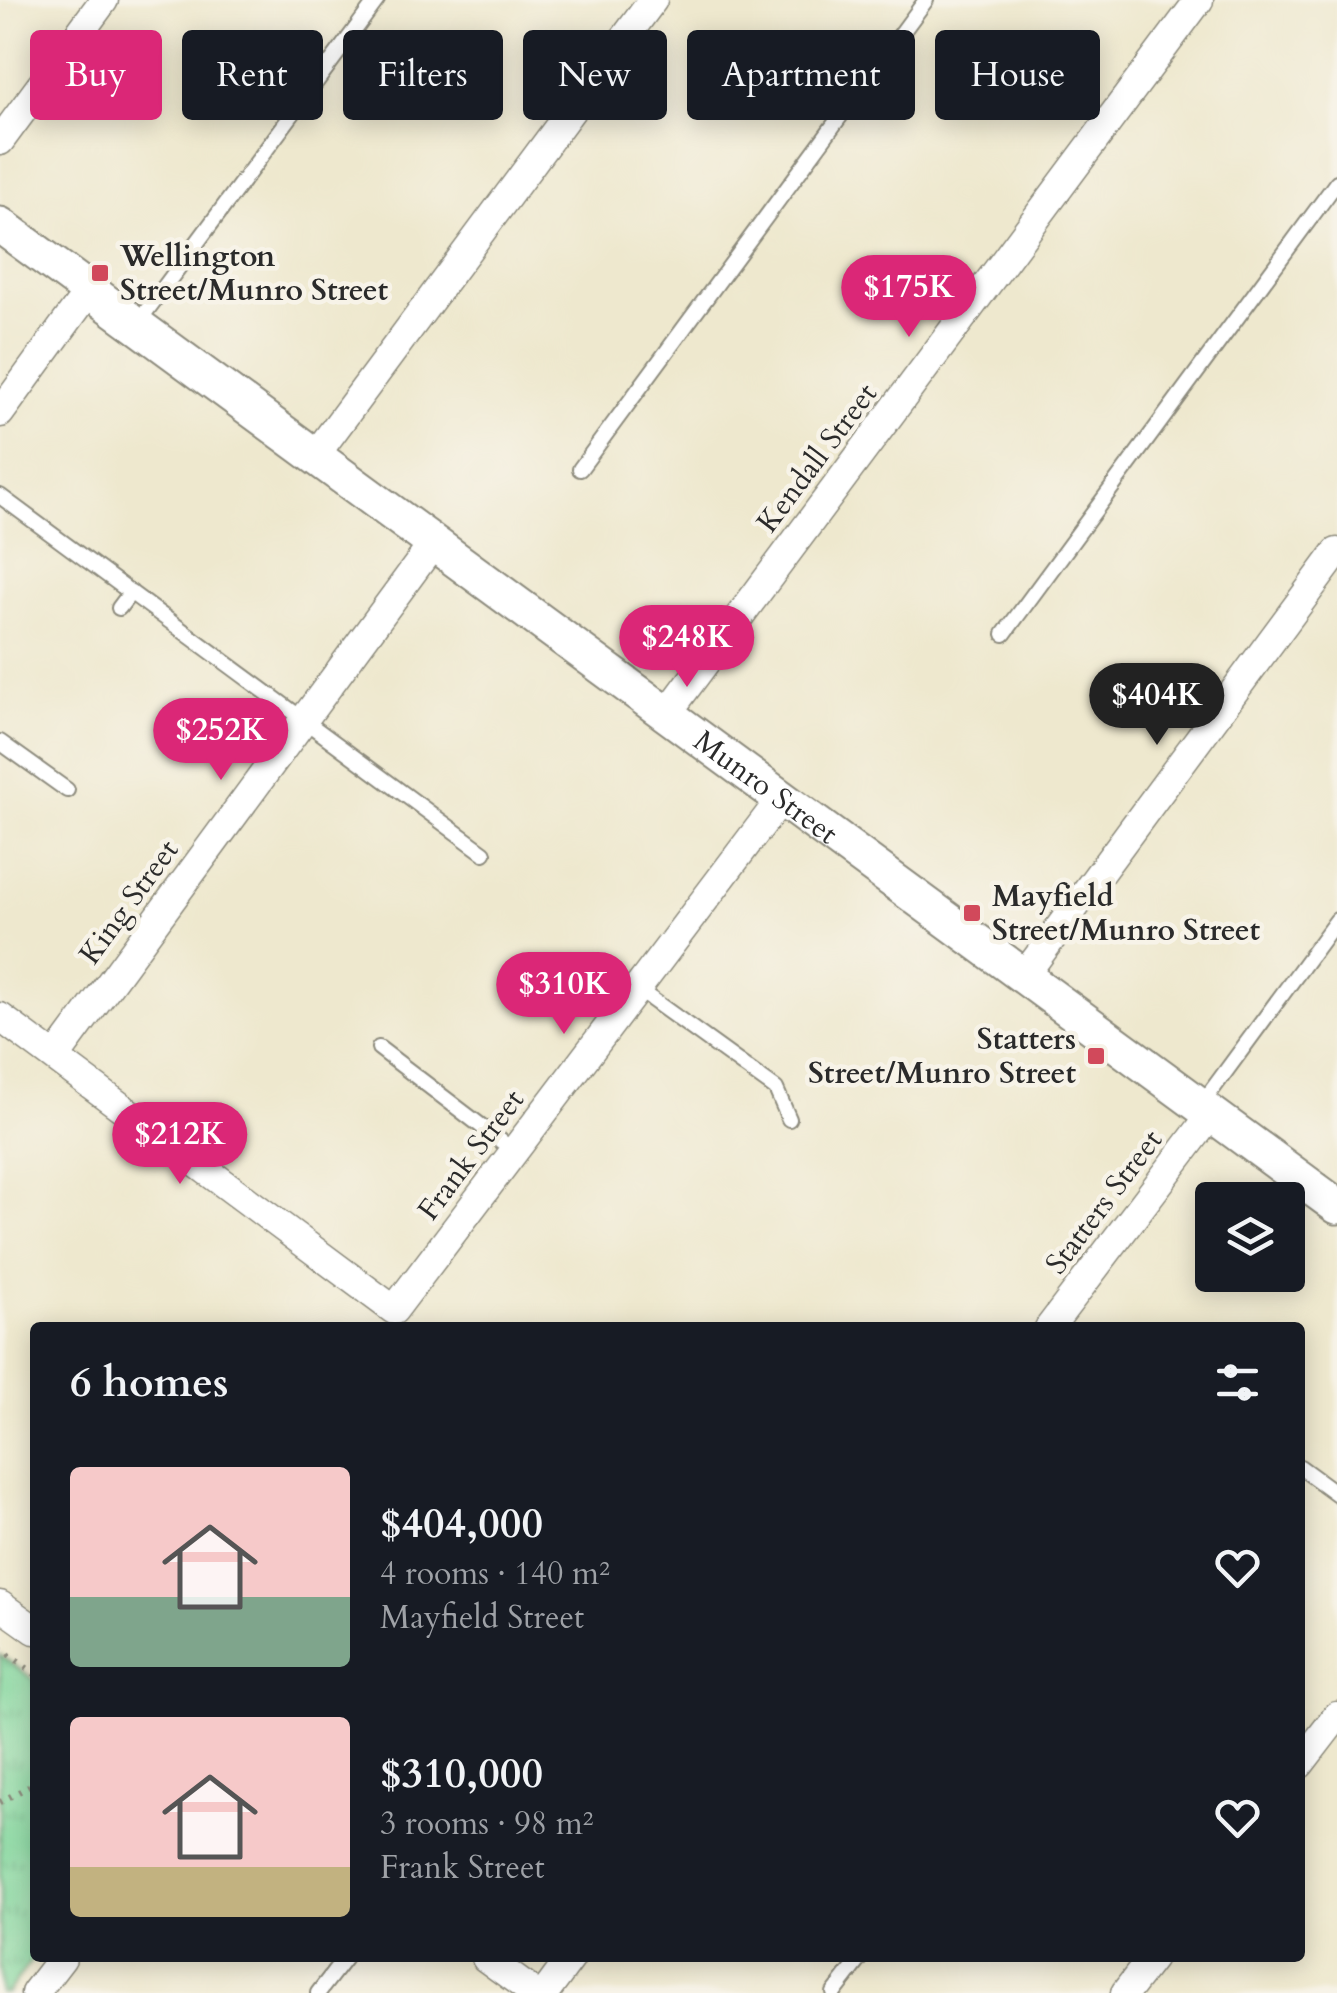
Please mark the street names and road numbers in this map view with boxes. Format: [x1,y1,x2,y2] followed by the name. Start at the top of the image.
[747,374,887,541] street label: Kendall Street
[686,720,847,854] street label: Munro Street
[70,831,188,973] street label: King Street
[408,1081,534,1229] street label: Frank Street
[1036,1121,1172,1283] street label: Statters Street

